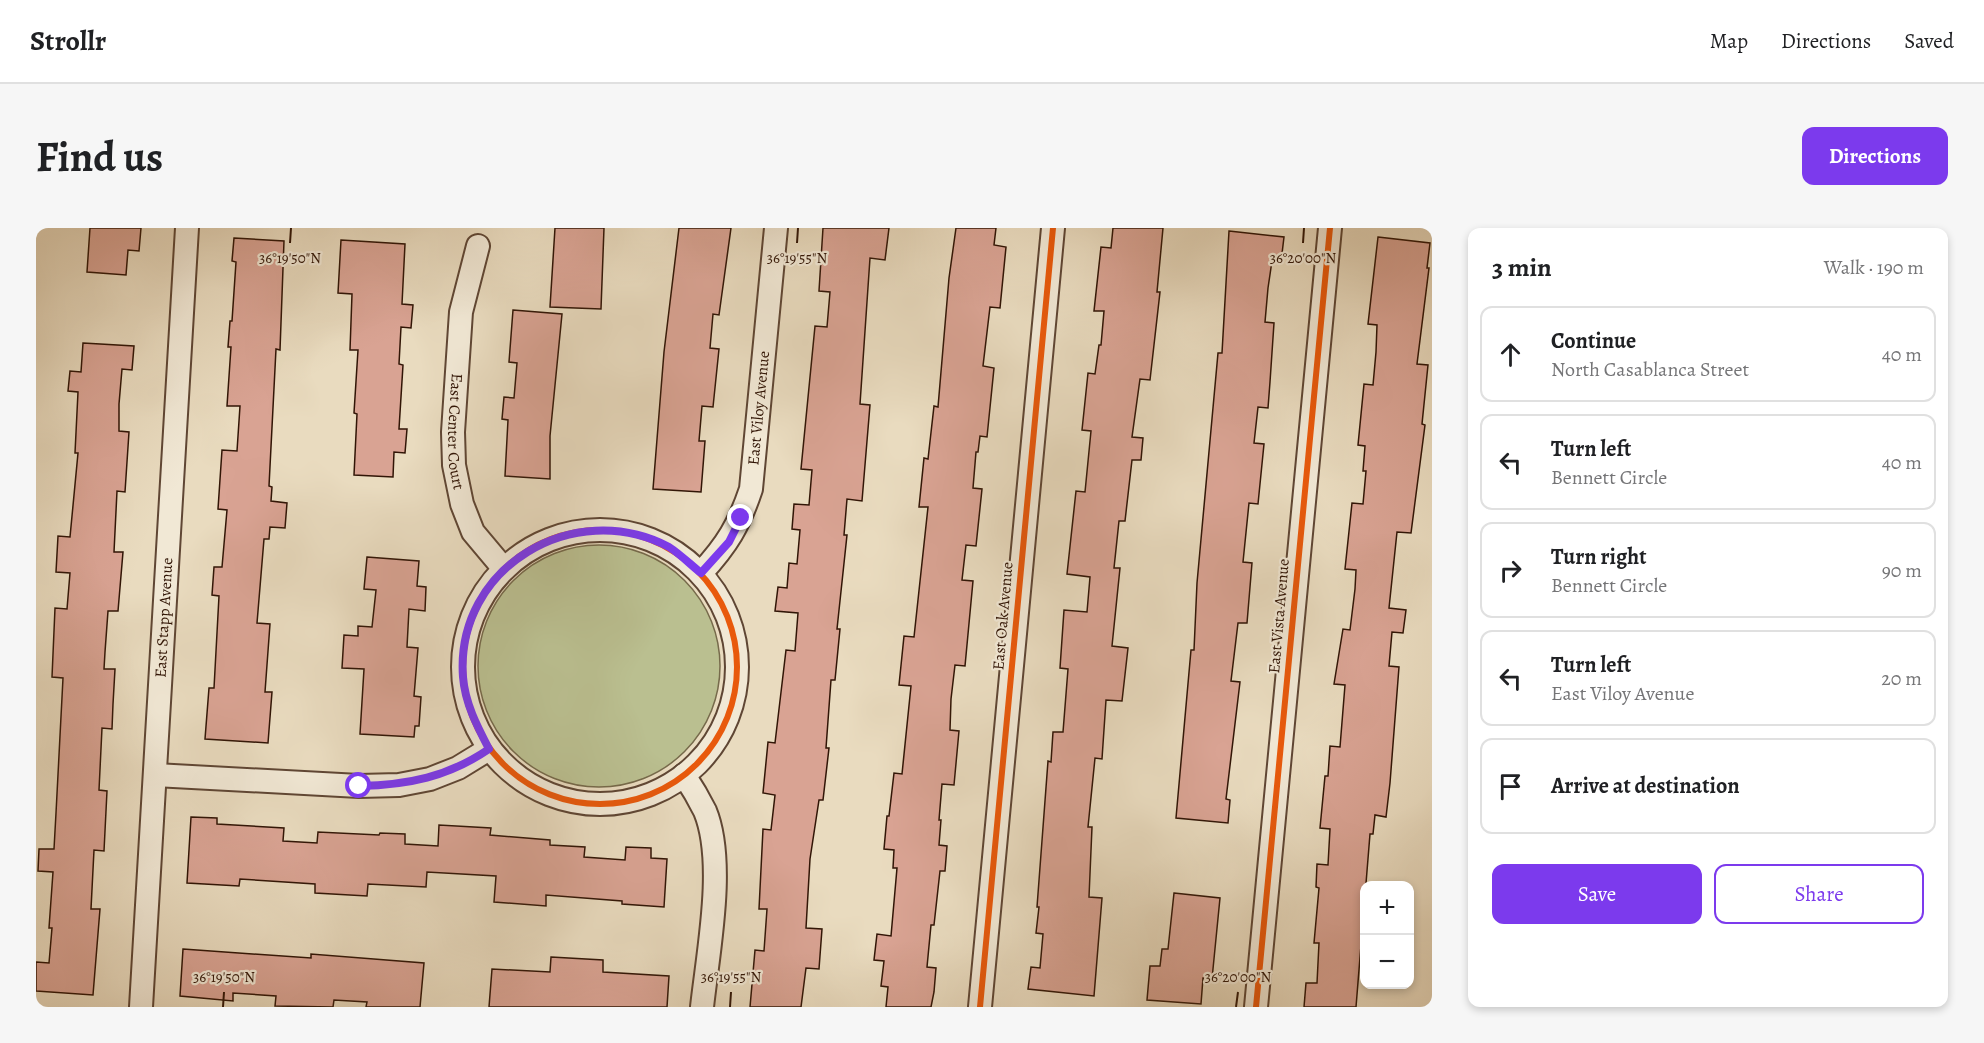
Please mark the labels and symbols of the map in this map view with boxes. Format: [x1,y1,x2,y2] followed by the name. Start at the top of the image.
[259,248,321,268] text: 36°19'50"N
[767,248,827,268] text: 36°19'55"N
[1270,248,1337,268] text: 36°20'00"N
[742,350,775,466] street label: East Viloy Avenue
[442,373,470,492] street label: East Center Court
[727,504,753,530] route end
[149,557,179,678] street label: East Stapp Avenue
[1263,558,1295,674] street label: East Vista Avenue
[987,561,1019,671] street label: East Oak Avenue
[345,772,371,798] route start
[193,967,255,987] text: 36°19'50"N
[701,967,761,987] text: 36°19'55"N
[1205,967,1272,987] text: 36°20'00"N

